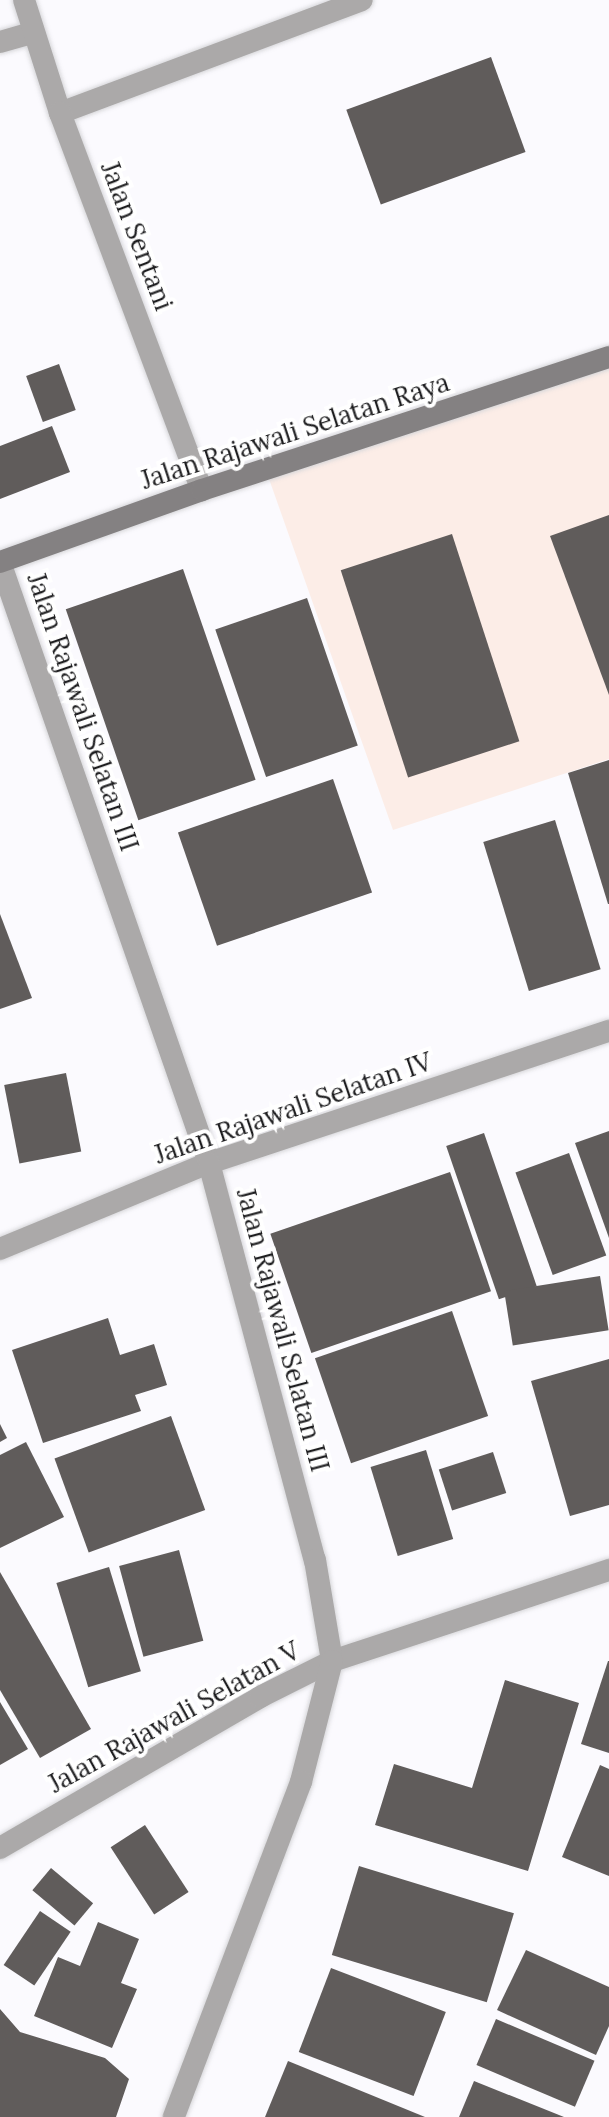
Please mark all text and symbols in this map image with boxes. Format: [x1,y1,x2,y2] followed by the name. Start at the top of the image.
[94,157,180,315] street label: Jalan Sentani
[137,366,453,496] street label: Jalan Rajawali Selatan Raya
[21,569,145,855] street label: Jalan Rajawali Selatan III
[150,1046,436,1170] street label: Jalan Rajawali Selatan IV
[230,1185,336,1475] street label: Jalan Rajawali Selatan III
[43,1635,305,1799] street label: Jalan Rajawali Selatan V

